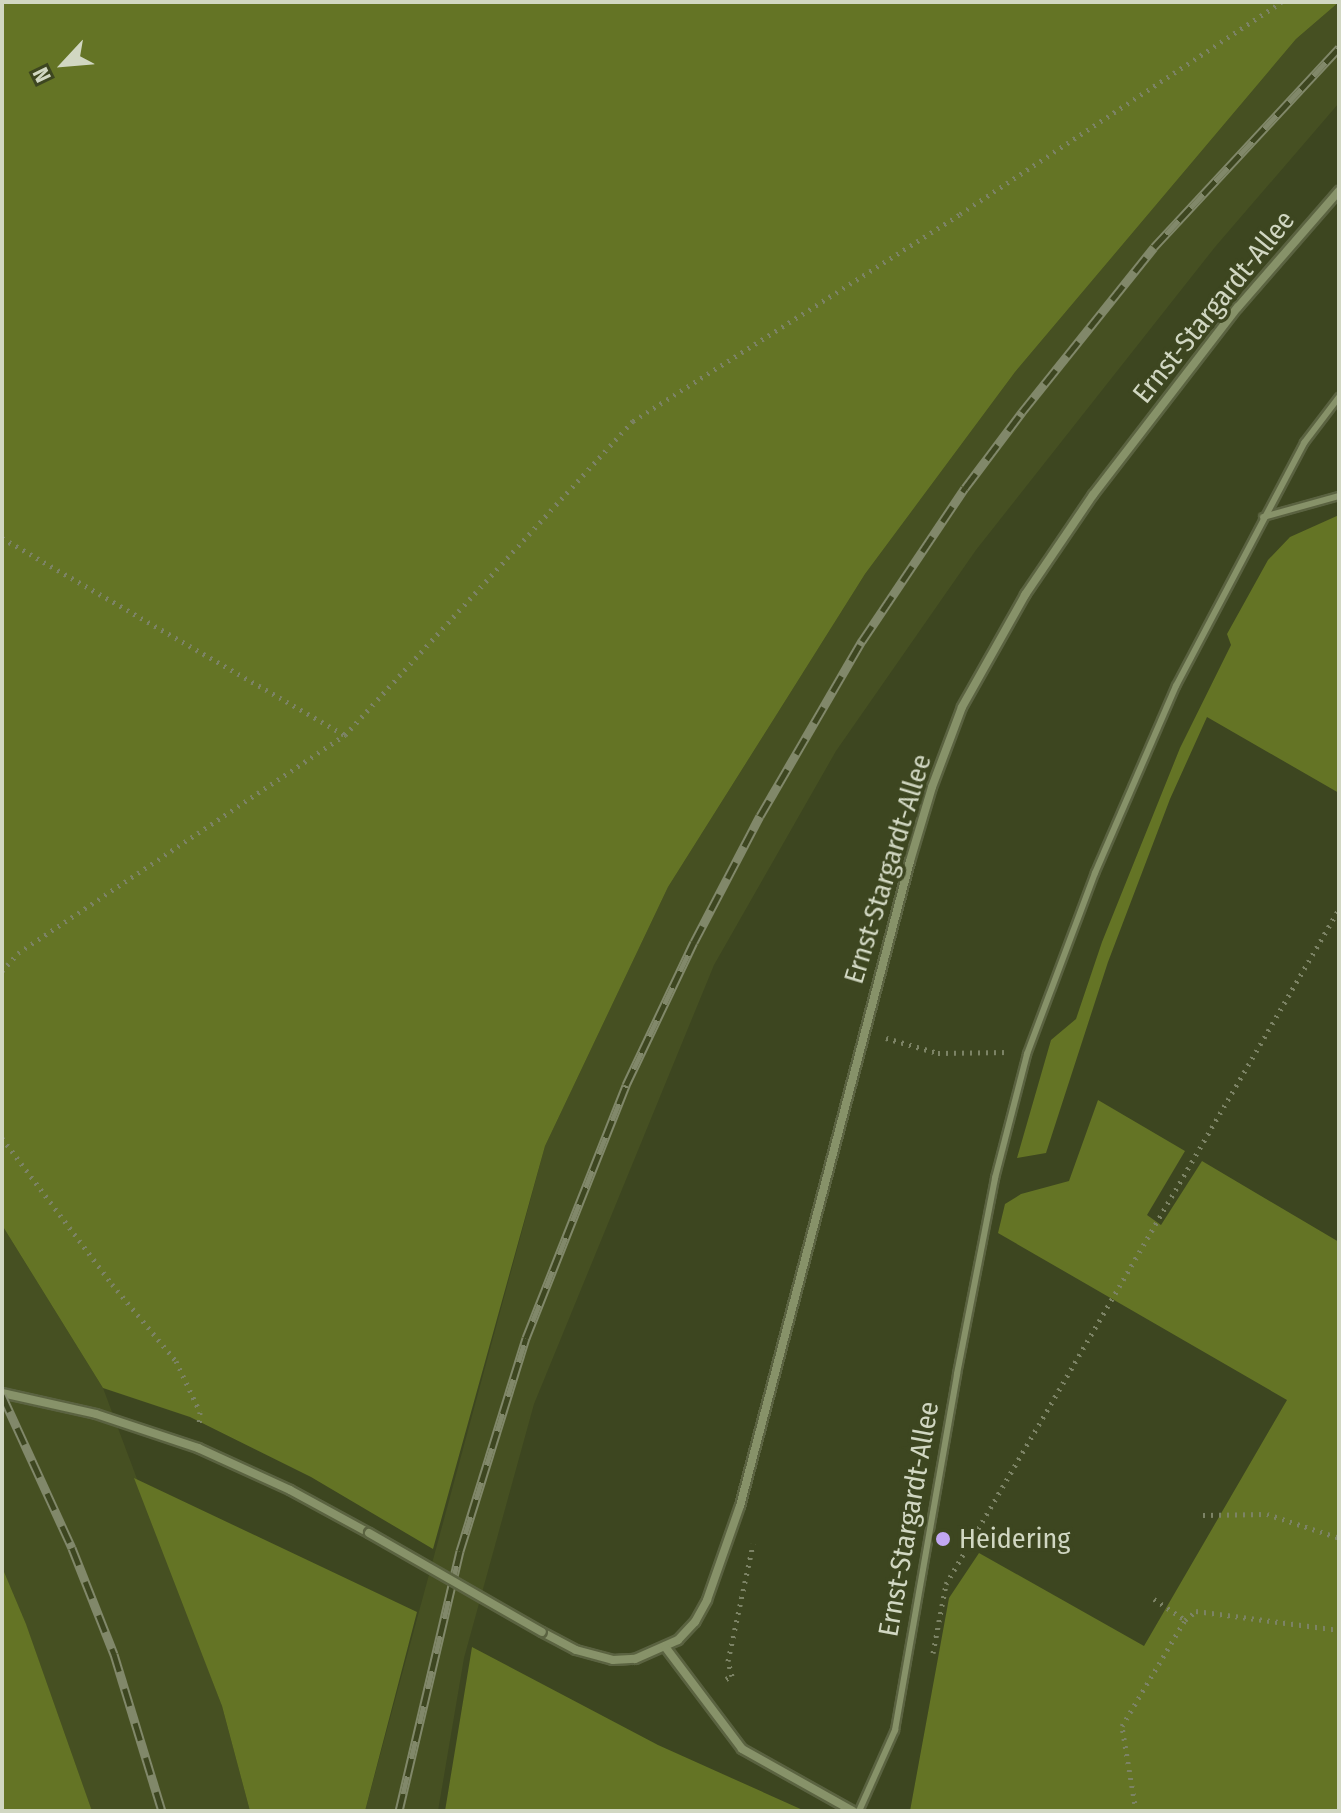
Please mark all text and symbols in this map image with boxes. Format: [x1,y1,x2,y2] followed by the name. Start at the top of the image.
[24,24,104,104] north arrow
[27,63,57,87] text: N
[1126,204,1302,410] street label: Ernst-Stargardt-Allee
[837,750,939,988] street label: Ernst-Stargardt-Allee
[872,1399,946,1639] street label: Ernst-Stargardt-Allee
[959,1522,1070,1556] place label: Heidering
[934,1530,952,1548] marker: Heidering

